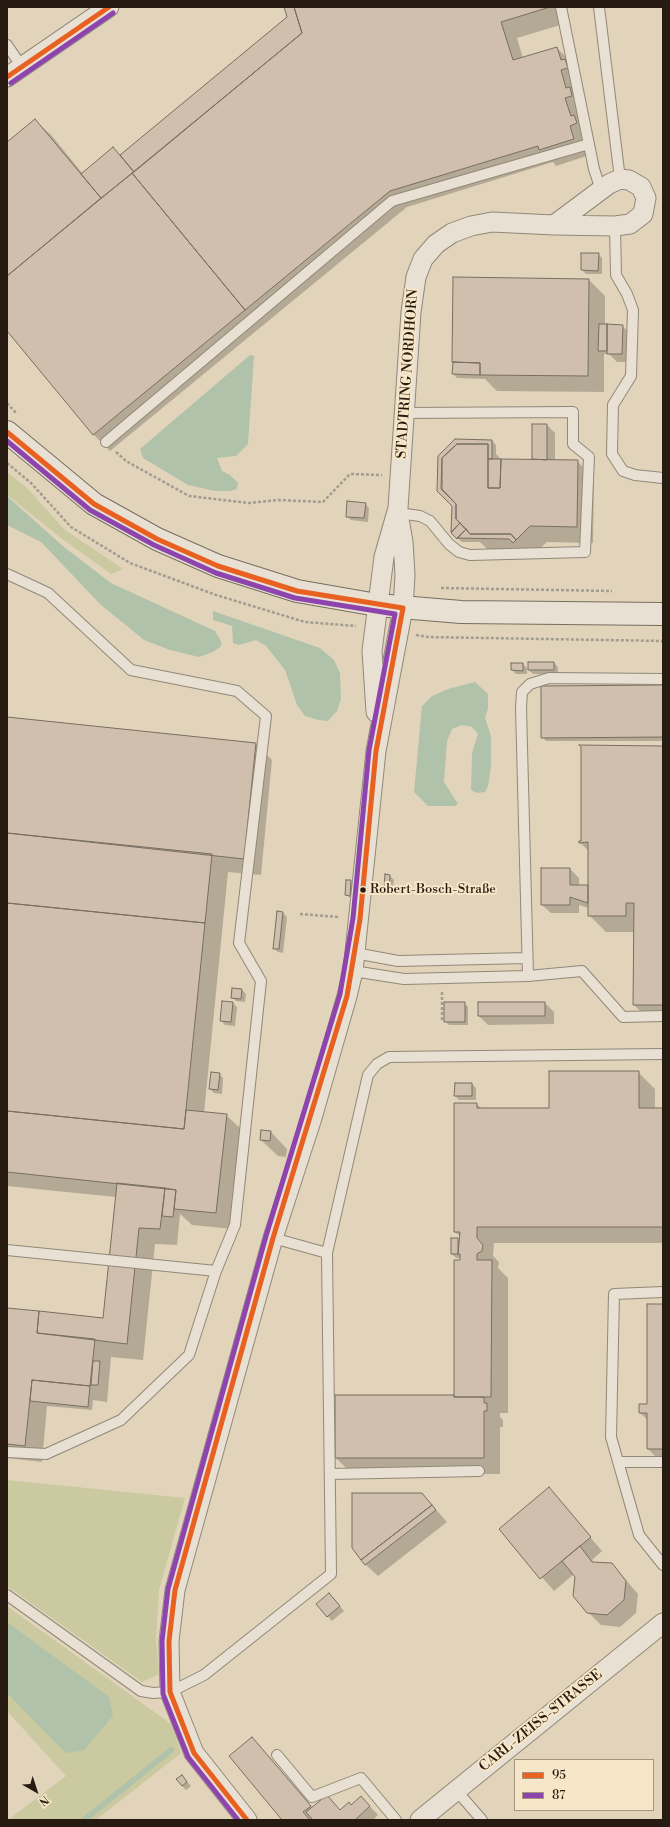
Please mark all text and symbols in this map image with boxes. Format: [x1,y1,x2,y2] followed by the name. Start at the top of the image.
[394,289,422,459] street label: STADTRING NORDHORN
[370,882,496,898] place label: Robert-Bosch-Straße
[358,885,368,895] marker: Robert-Bosch-Straße
[476,1666,606,1776] street label: CARL-ZEISS-STRASSE
[514,1759,654,1811] legend
[552,1768,566,1783] text: 95
[16,1771,56,1811] north arrow
[552,1788,565,1803] text: 87
[36,1792,51,1808] text: N

